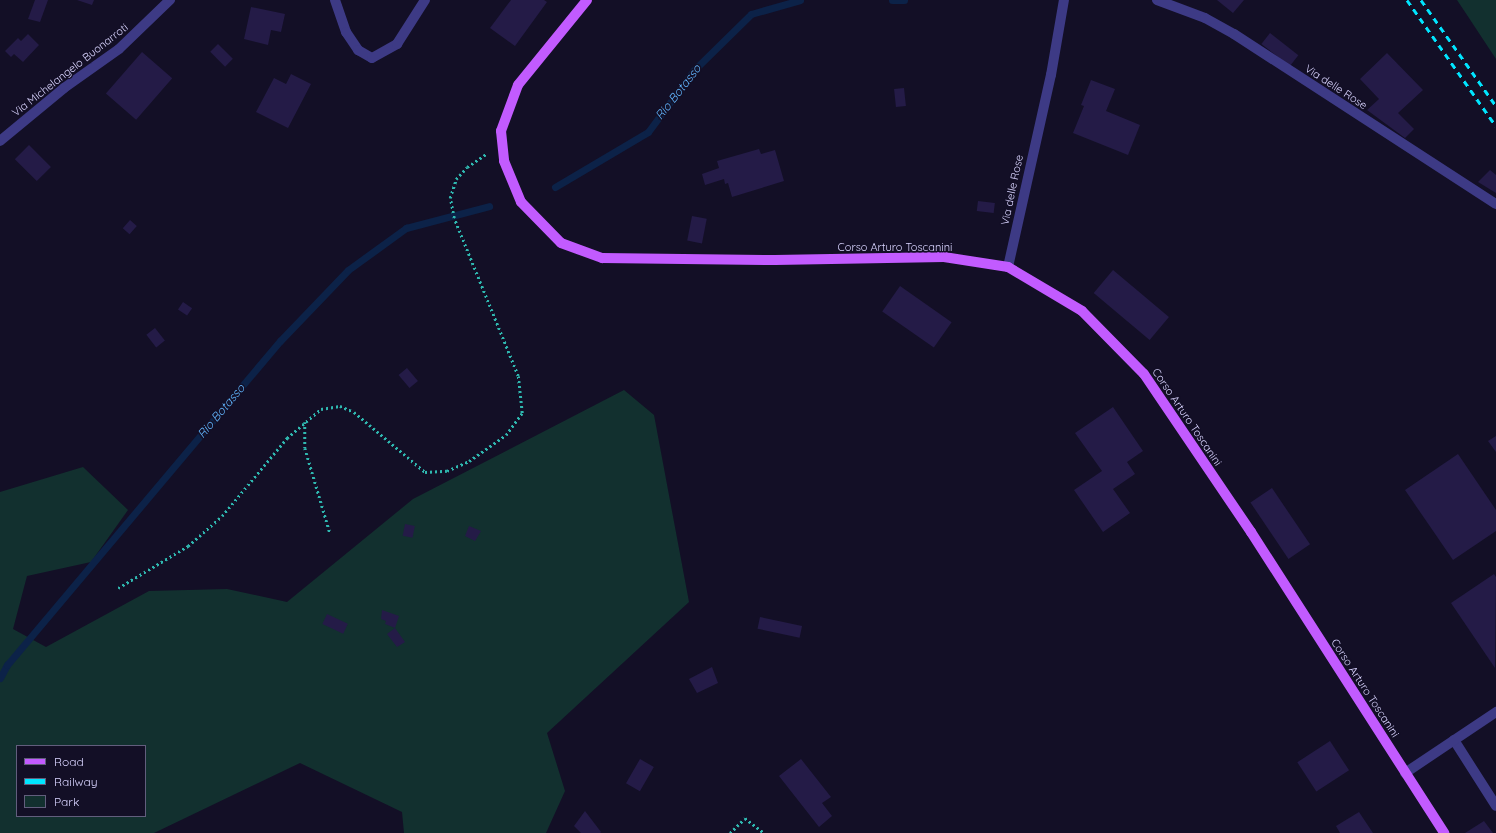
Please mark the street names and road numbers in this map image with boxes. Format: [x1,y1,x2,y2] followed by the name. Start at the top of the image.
[9,21,131,119] street label: Via Michelangelo Buonarroti
[1302,62,1370,112] street label: Via delle Rose
[998,154,1026,226] street label: Via delle Rose
[838,240,952,254] street label: Corso Arturo Toscanini
[1149,366,1225,468] street label: Corso Arturo Toscanini
[1328,636,1402,740] street label: Corso Arturo Toscanini

